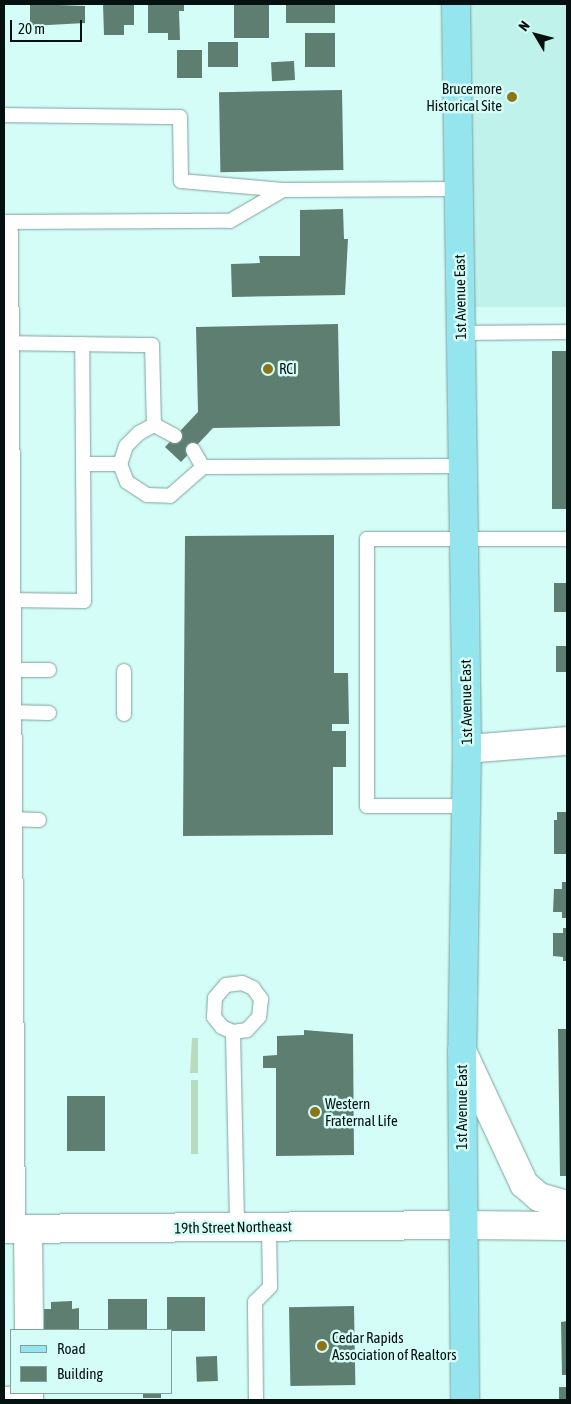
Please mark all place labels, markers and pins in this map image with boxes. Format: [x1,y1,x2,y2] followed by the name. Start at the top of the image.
[426,79,502,114] place label: Brucemore Historical Site
[506,91,518,103] marker: Brucemore Historical Site
[279,360,297,378] place label: RCI
[261,362,275,376] marker: RCI
[325,1094,398,1129] place label: Western Fraternal Life
[309,1106,321,1118] marker: Western Fraternal Life
[332,1328,457,1363] place label: Cedar Rapids Association of Realtors
[316,1340,328,1352] marker: Cedar Rapids Association of Realtors

